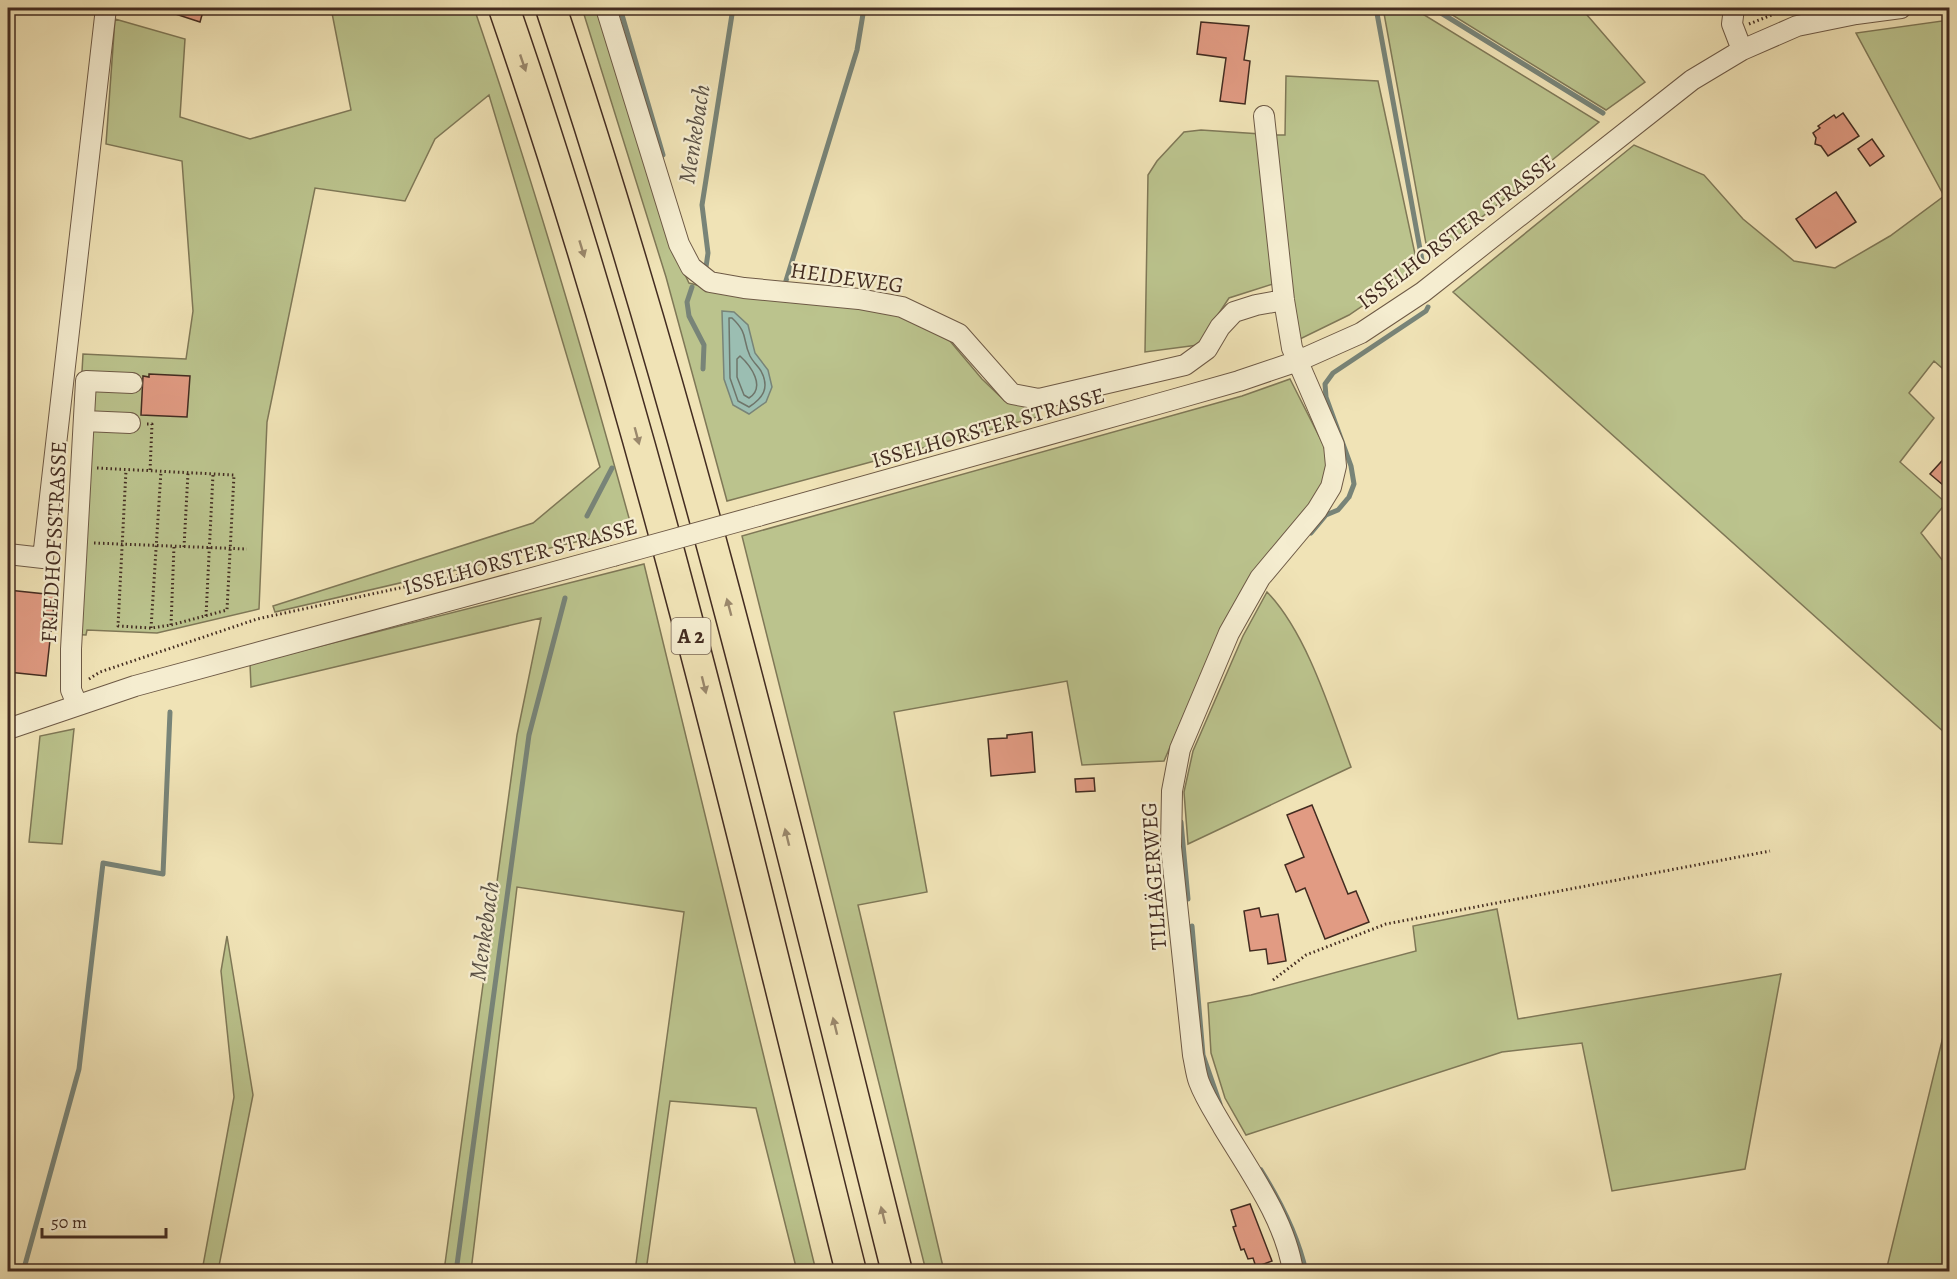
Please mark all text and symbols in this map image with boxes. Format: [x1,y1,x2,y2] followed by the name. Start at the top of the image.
[519,54,529,72] one-way arrow
[670,82,718,186] water label: Menkebach
[1351,147,1562,316] street label: ISSELHORSTER STRASSE
[578,240,587,258] one-way arrow
[788,255,905,301] street label: HEIDEWEG
[868,380,1108,476] street label: ISSELHORSTER STRASSE
[632,427,642,445] one-way arrow
[34,440,74,644] street label: FRIEDHOFSSTRASSE
[400,511,641,603] street label: ISSELHORSTER STRASSE
[723,598,733,616] one-way arrow
[672,618,710,654] road number: A 2
[700,676,710,694] one-way arrow
[1134,801,1174,951] street label: TILHÄGERWEG
[782,827,792,846] one-way arrow
[461,879,507,983] water label: Menkebach
[830,1016,839,1034] one-way arrow
[42,1201,166,1239] scale bar
[877,1206,887,1224] one-way arrow
[51,1210,87,1234] text: 50 m

